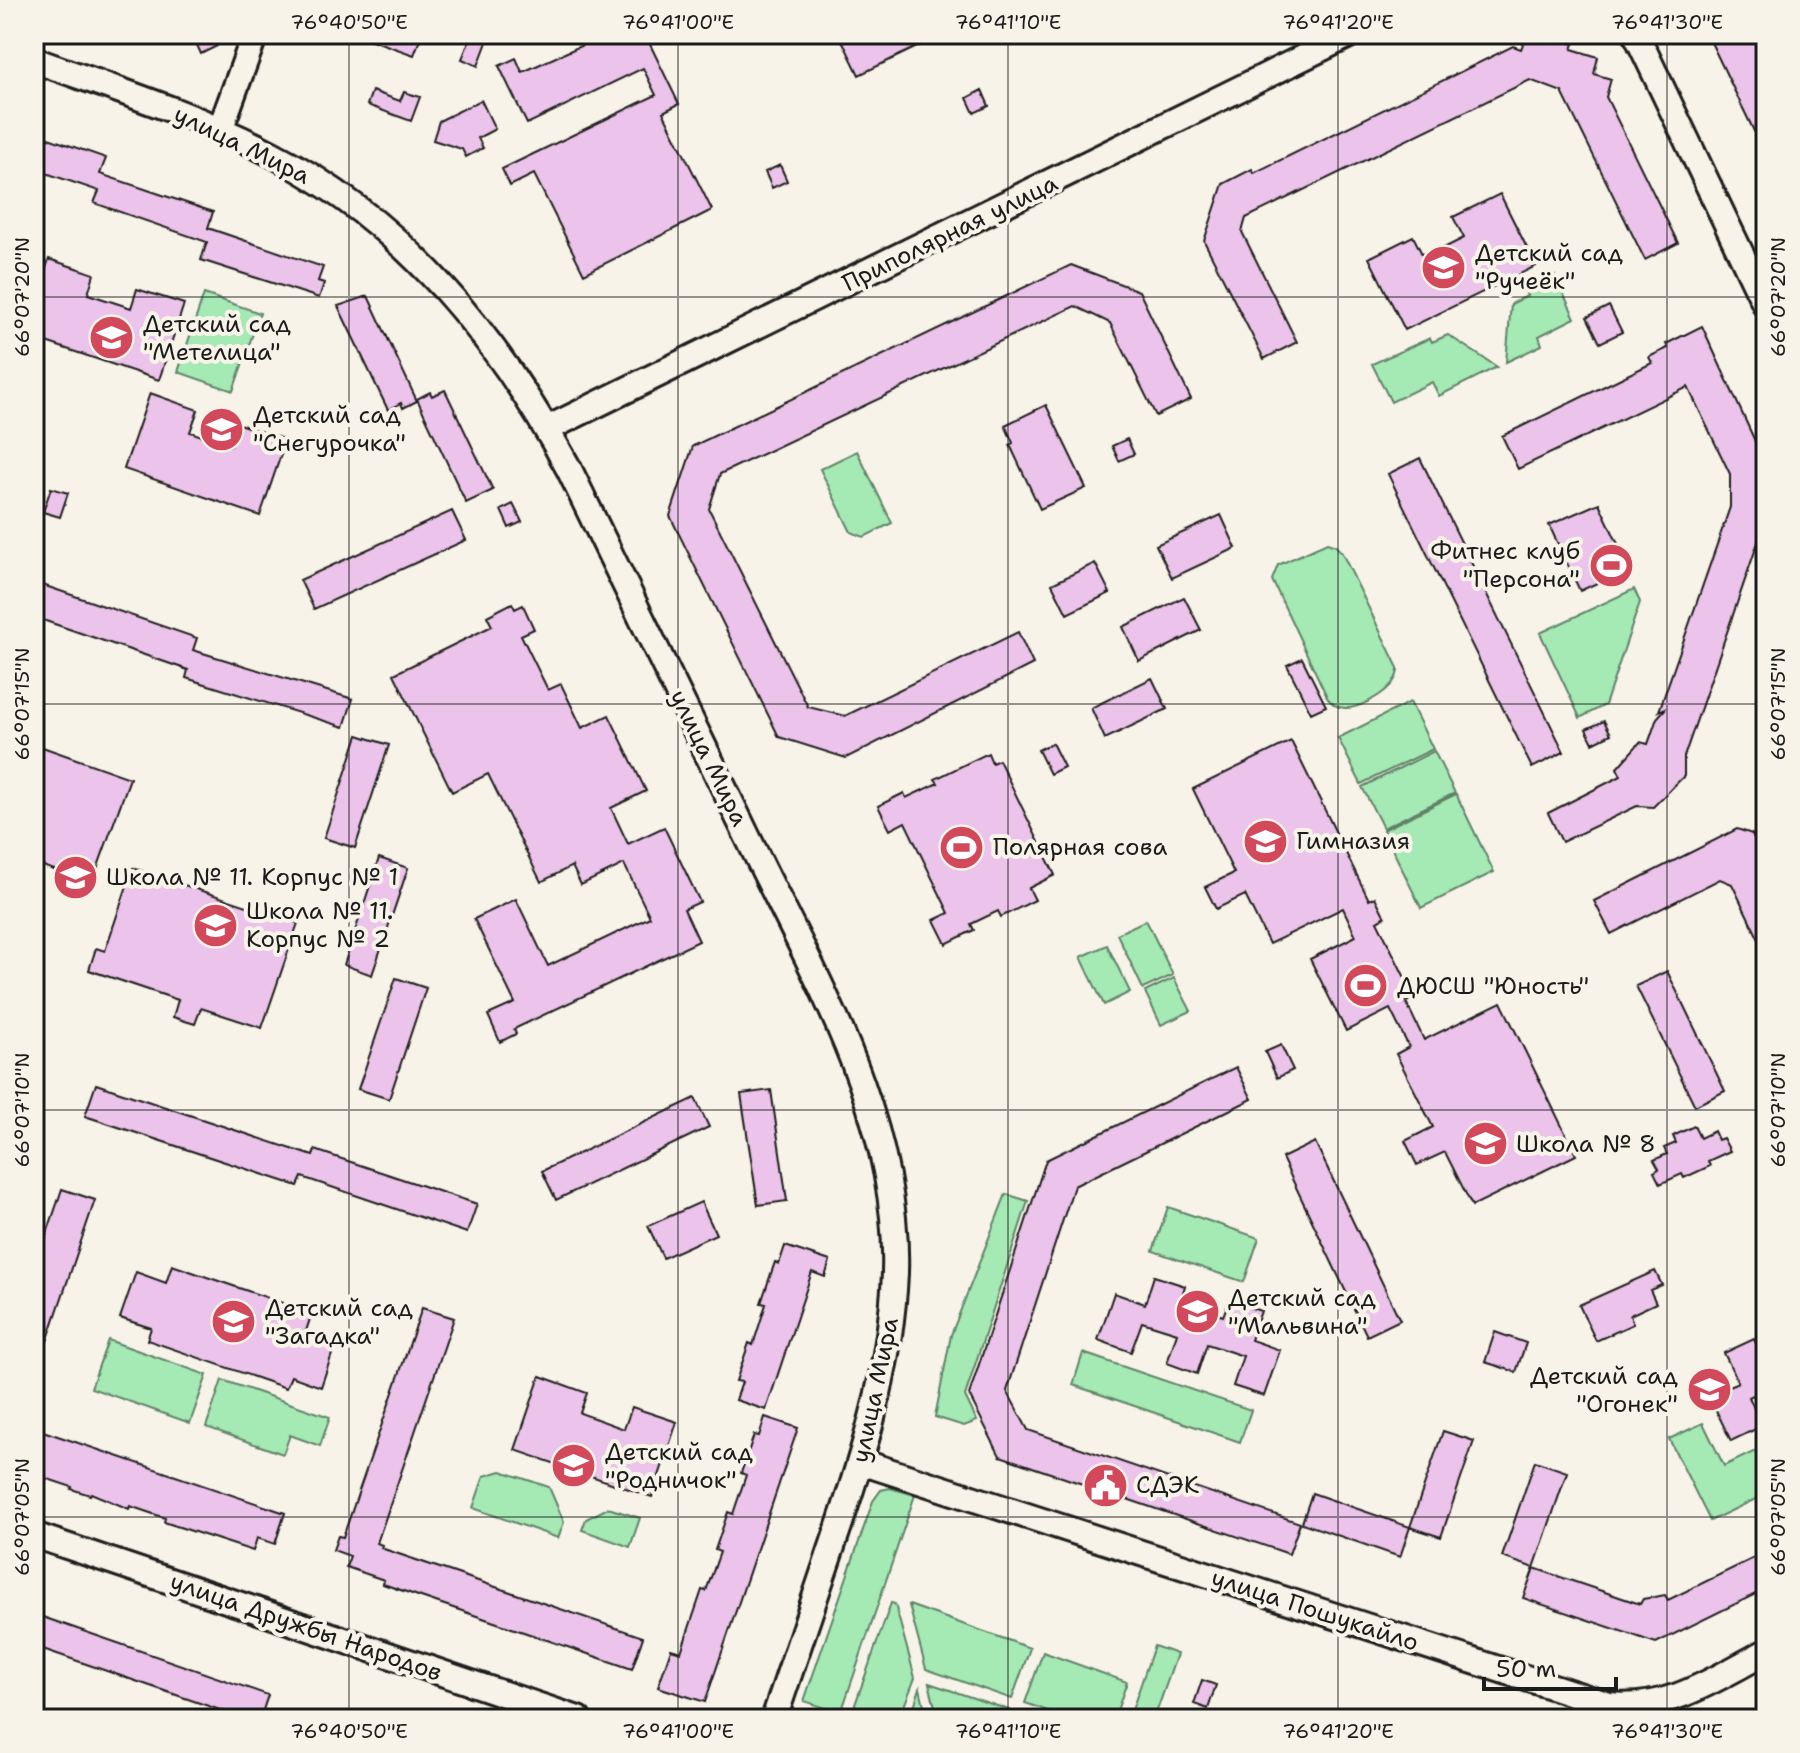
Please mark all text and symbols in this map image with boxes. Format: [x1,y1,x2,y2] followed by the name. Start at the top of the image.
[290,9,408,35] text: 76°40'50"E
[622,9,734,35] text: 76°41'00"E
[955,9,1061,35] text: 76°41'10"E
[1282,9,1394,35] text: 76°41'20"E
[1611,9,1723,35] text: 76°41'30"E
[169,98,316,192] street label: улица Мира
[837,167,1063,299] street label: Приполярная улица
[9,237,35,357] text: 66°07'20"N
[1475,237,1623,297] place label: Детский сад "Ручеёк"
[1765,237,1791,357] text: 66°07'20"N
[1420,243,1468,291] school or university icon: Детский сад "Ручеёк"
[143,308,291,368] place label: Детский сад "Метелица"
[88,314,136,362] school or university icon: Детский сад "Метелица"
[253,399,406,459] place label: Детский сад "Снегурочка"
[198,405,246,453] school or university icon: Детский сад "Снегурочка"
[1431,535,1580,595] place label: Фитнес клуб "Персона"
[1587,541,1635,589] sports icon: Фитнес клуб "Персона"
[9,647,35,761] text: 66°07'15"N
[1765,647,1791,761] text: 66°07'15"N
[662,685,756,832] street label: улица Мира
[1241,817,1289,865] school or university icon: Гимназия
[938,823,986,871] sports icon: Полярная сова
[1296,825,1410,857] place label: Гимназия
[993,831,1167,863] place label: Полярная сова
[51,853,99,901] school or university icon: Школа № 11. Корпус № 1
[106,861,398,893] place label: Школа № 11. Корпус № 1
[246,895,393,955] place label: Школа № 11. Корпус № 2
[191,901,239,949] school or university icon: Школа № 11. Корпус № 2
[1342,962,1390,1010] sports icon: ДЮСШ "Юность"
[1397,970,1589,1002] place label: ДЮСШ "Юность"
[9,1053,35,1167] text: 66°07'10"N
[1765,1053,1791,1167] text: 66°07'10"N
[1461,1120,1509,1168] school or university icon: Школа № 8
[1516,1128,1656,1160] place label: Школа № 8
[1228,1282,1376,1342] place label: Детский сад "Мальвина"
[1173,1288,1221,1336] school or university icon: Детский сад "Мальвина"
[265,1292,413,1352] place label: Детский сад "Загадка"
[210,1298,258,1346] school or university icon: Детский сад "Загадка"
[844,1314,906,1466] street label: улица Мира
[1530,1360,1678,1420] place label: Детский сад "Огонек"
[1685,1366,1733,1414] school or university icon: Детский сад "Огонек"
[605,1436,753,1496] place label: Детский сад "Родничок"
[550,1442,598,1490] school or university icon: Детский сад "Родничок"
[9,1458,35,1576] text: 66°07'05"N
[1765,1458,1791,1576] text: 66°07'05"N
[1081,1461,1129,1509] public building icon: СДЭК
[1136,1469,1200,1501] place label: СДЭК
[1207,1561,1423,1659] street label: улица Пошукайло
[166,1565,446,1689] street label: улица Дружбы Народов
[1484,1641,1616,1691] scale bar
[1496,1653,1556,1685] text: 50 m
[290,1718,408,1744] text: 76°40'50"E
[622,1718,734,1744] text: 76°41'00"E
[955,1718,1061,1744] text: 76°41'10"E
[1282,1718,1394,1744] text: 76°41'20"E
[1611,1718,1723,1744] text: 76°41'30"E

